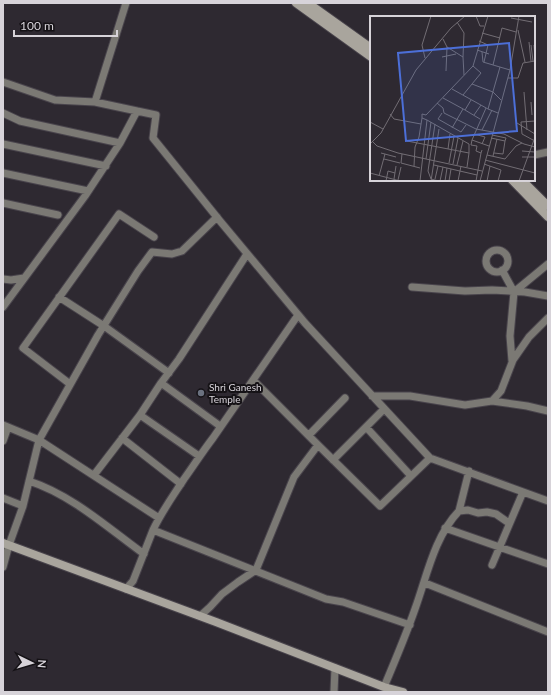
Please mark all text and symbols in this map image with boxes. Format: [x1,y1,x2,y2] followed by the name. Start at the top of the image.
[14,12,117,38] scale bar
[370,16,535,181] inset map
[20,18,54,33] text: 100 m
[209,381,262,405] place label: Shri Ganesh Temple
[196,388,206,398] marker: Shri Ganesh Temple
[12,643,52,683] north arrow
[36,659,49,669] text: N

